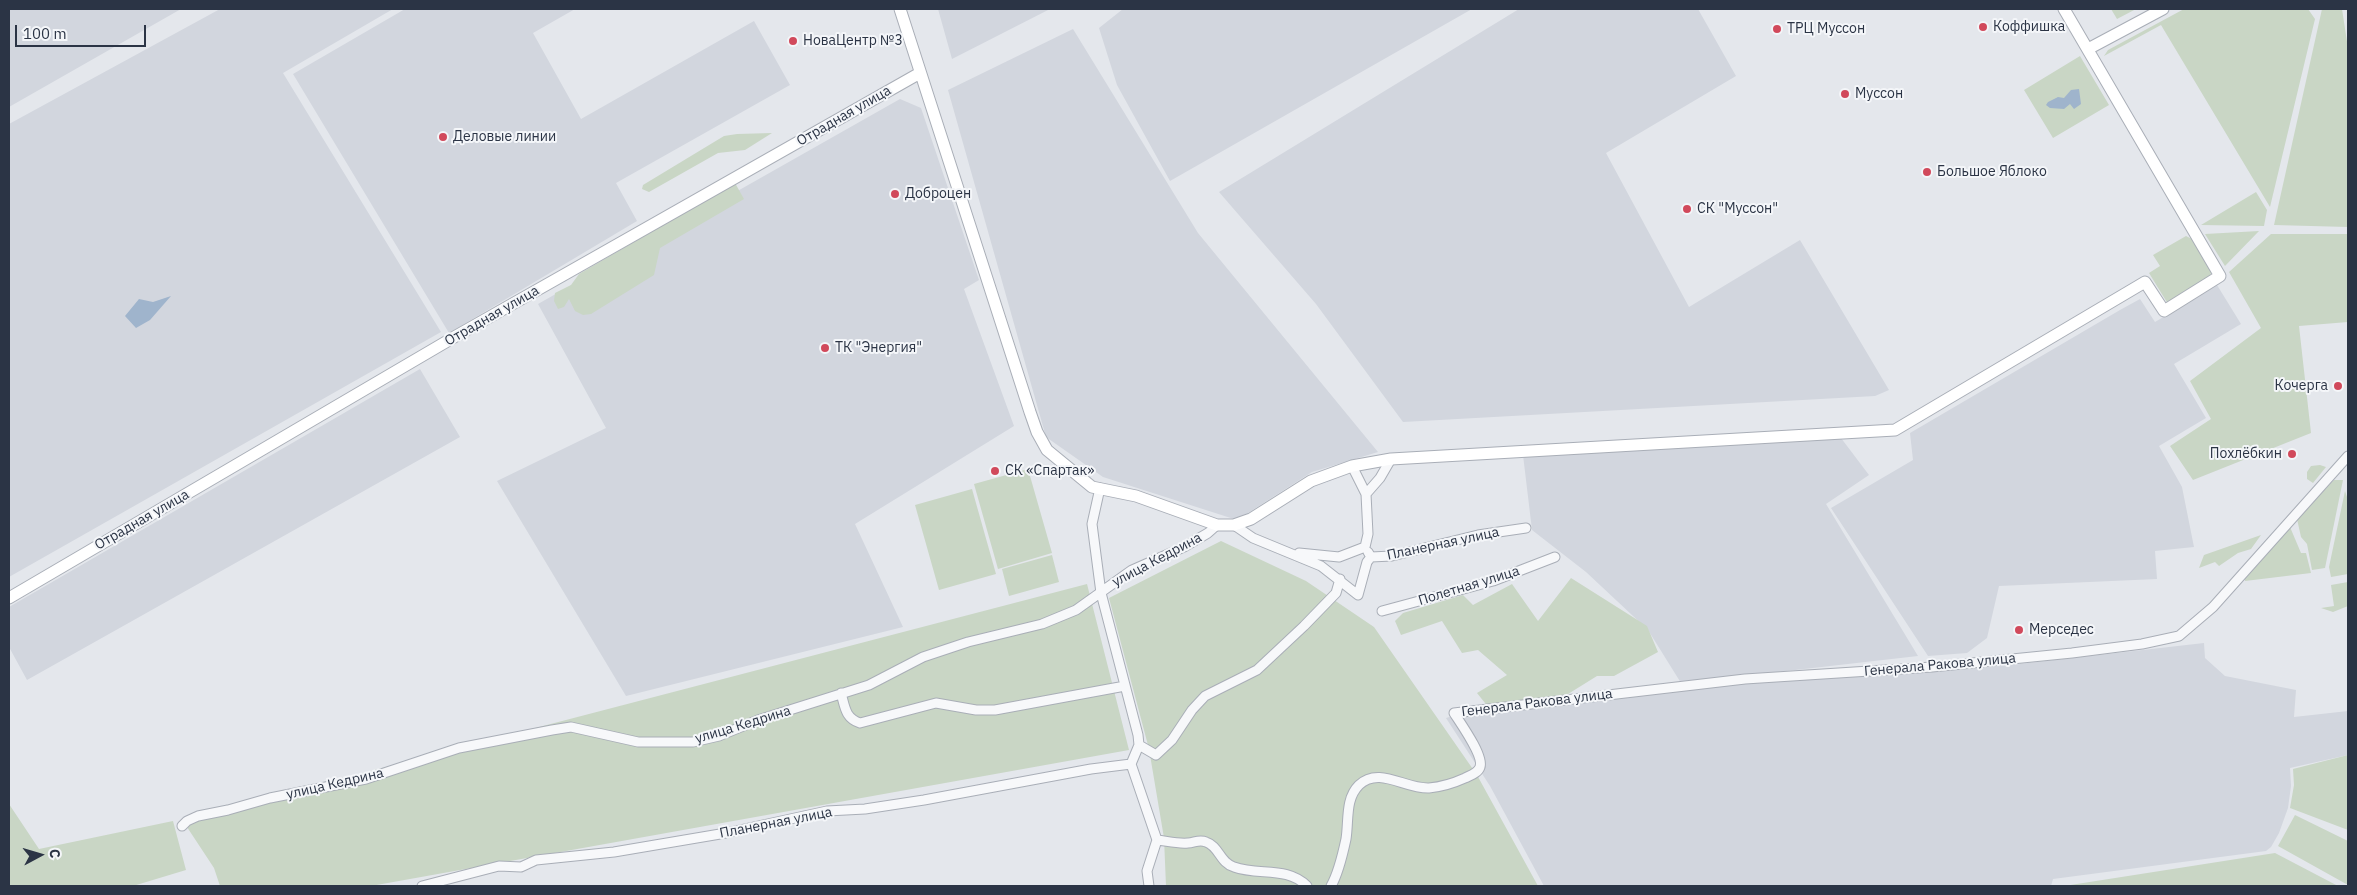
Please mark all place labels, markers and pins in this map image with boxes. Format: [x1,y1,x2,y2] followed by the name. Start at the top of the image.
[1993,19,2065,35] place label: Коффишка
[1787,21,1865,37] place label: ТРЦ Муссон
[1977,21,1989,33] marker: Коффишка
[1771,23,1783,35] marker: ТРЦ Муссон
[803,33,903,49] place label: НоваЦентр №3
[787,35,799,47] marker: НоваЦентр №3
[1855,86,1903,102] place label: Муссон
[1839,88,1851,100] marker: Муссон
[453,129,556,145] place label: Деловые линии
[437,131,449,143] marker: Деловые линии
[1937,164,2047,180] place label: Большое Яблоко
[1921,166,1933,178] marker: Большое Яблоко
[905,186,971,202] place label: Доброцен
[889,188,901,200] marker: Доброцен
[1697,201,1778,217] place label: СК "Муссон"
[1681,203,1693,215] marker: СК "Муссон"
[835,340,922,356] place label: ТК "Энергия"
[819,342,831,354] marker: ТК "Энергия"
[2275,378,2328,394] place label: Кочерга
[2332,380,2344,392] marker: Кочерга
[2210,446,2282,462] place label: Похлёбкин
[2286,448,2298,460] marker: Похлёбкин
[1005,463,1094,479] place label: СК «Спартак»
[989,465,1001,477] marker: СК «Спартак»
[2029,622,2094,638] place label: Мерседес
[2013,624,2025,636] marker: Мерседес

